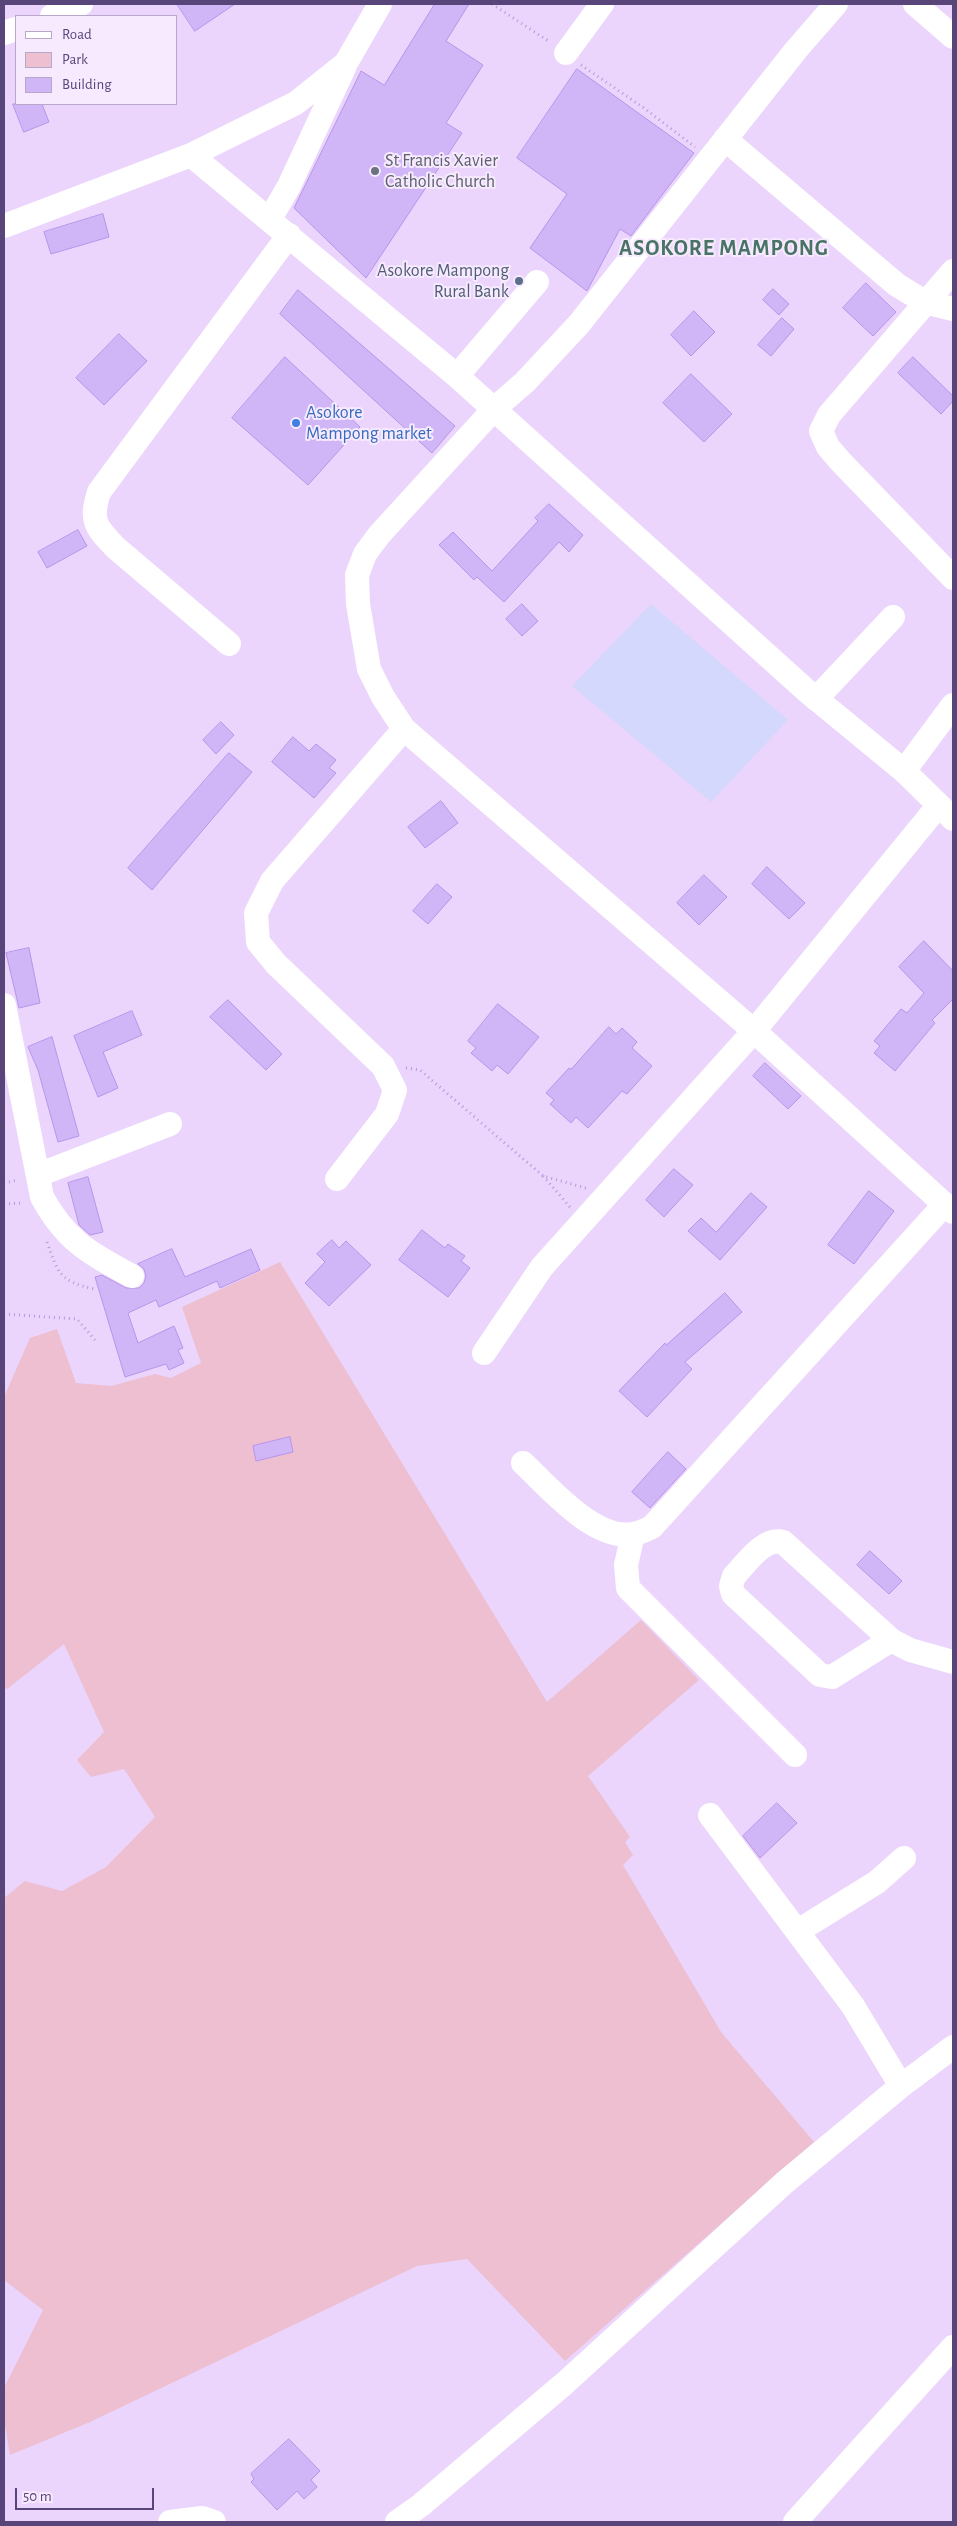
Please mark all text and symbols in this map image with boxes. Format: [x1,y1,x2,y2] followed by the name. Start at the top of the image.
[15,15,178,105] legend
[62,27,92,42] text: Road
[62,52,88,67] text: Park
[62,77,112,92] text: Building
[385,150,498,192] place label: St Francis Xavier Catholic Church
[369,165,381,177] marker: St Francis Xavier Catholic Church
[617,235,831,261] district label: ASOKORE MAMPONG
[377,260,509,302] place label: Asokore Mampong Rural Bank
[513,275,525,287] marker: Asokore Mampong Rural Bank
[306,402,432,444] place label: Asokore Mampong market
[290,417,302,429] marker: Asokore Mampong market
[18,2478,156,2510] scale bar
[23,2489,52,2504] text: 50 m

